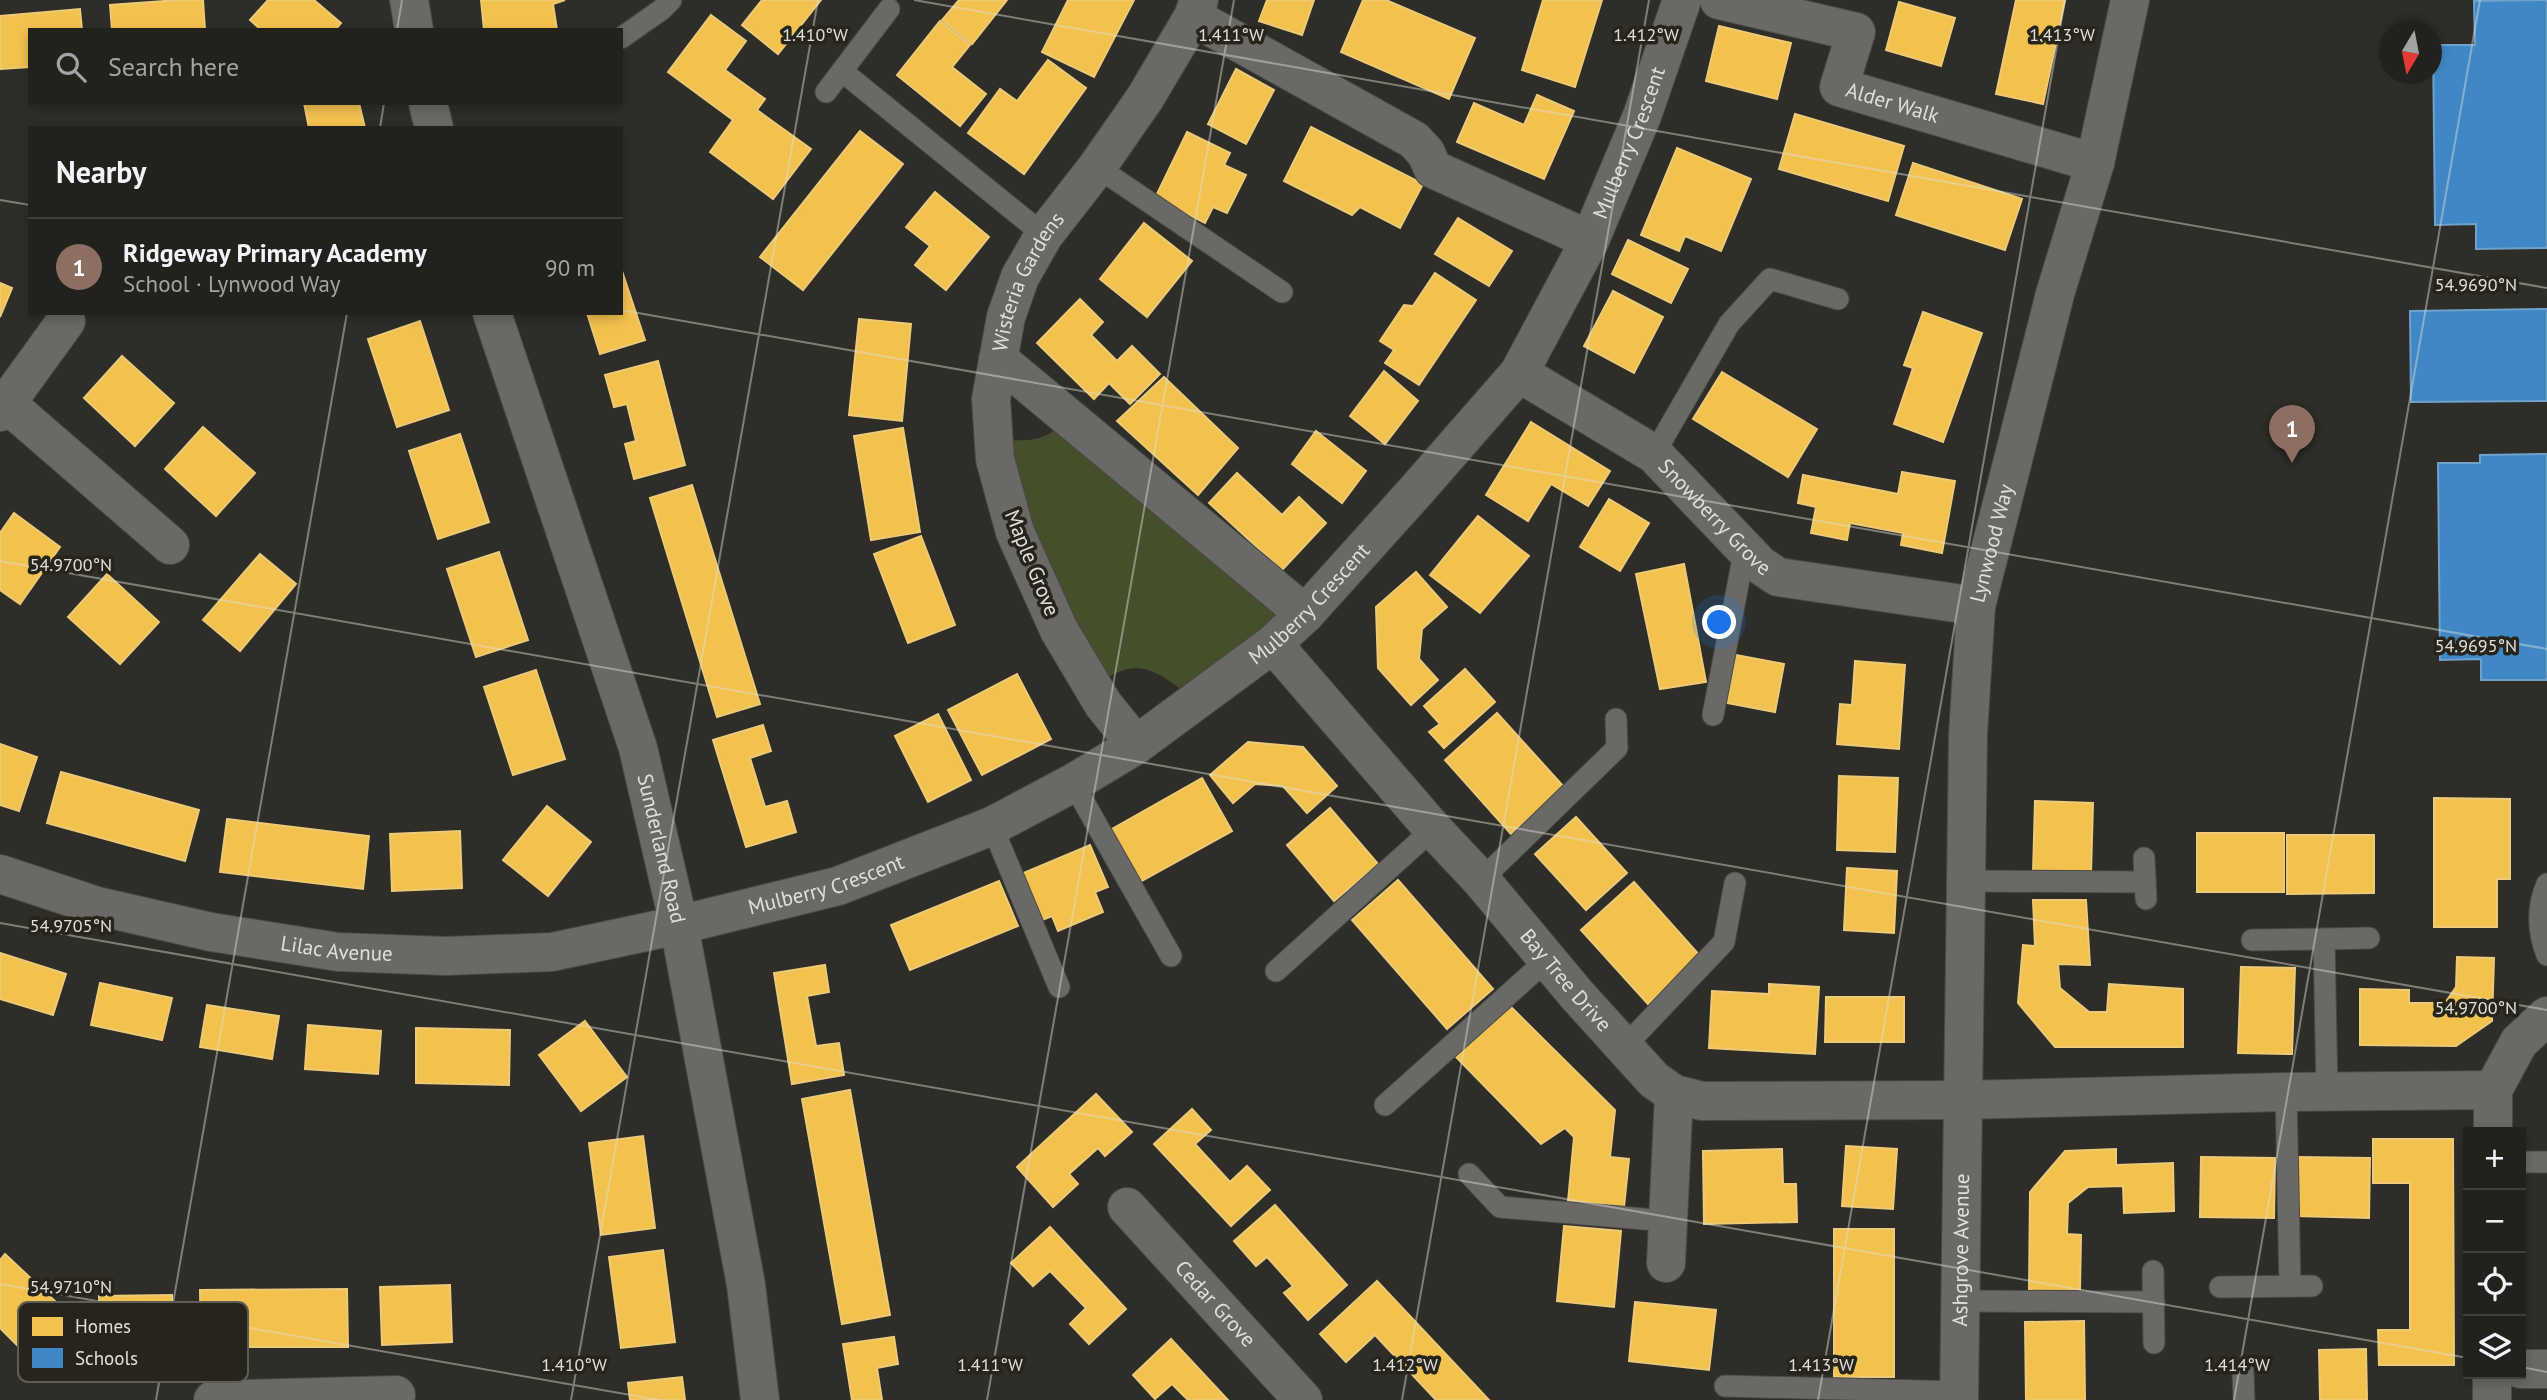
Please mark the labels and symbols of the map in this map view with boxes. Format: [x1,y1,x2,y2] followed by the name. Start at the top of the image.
[2379,21,2442,84] north arrow
[782,23,848,46] text: 1.410°W
[1198,23,1264,46] text: 1.411°W
[1613,23,1679,46] text: 1.412°W
[2029,23,2095,46] text: 1.413°W
[1586,63,1671,223] street label: Mulberry Crescent
[1843,76,1942,129] street label: Alder Walk
[986,206,1070,354] street label: Wisteria Gardens
[2435,273,2517,296] text: 54.9690°N
[2269,405,2315,463] pin: 1
[1653,453,1776,581] street label: Snowberry Grove
[1963,481,2019,605] street label: Lynwood Way
[999,506,1066,620] street label: Maple Grove
[1243,537,1375,670] street label: Mulberry Crescent
[30,553,112,576] text: 54.9700°N
[1702,605,1736,639] your location
[2435,634,2517,657] text: 54.9695°N
[631,771,692,926] street label: Sunderland Road
[745,848,907,921] street label: Mulberry Crescent
[30,914,112,937] text: 54.9705°N
[1514,923,1618,1037] street label: Bay Tree Drive
[279,929,393,967] street label: Lilac Avenue
[2435,996,2517,1019] text: 54.9700°N
[1946,1173,1975,1327] street label: Ashgrove Avenue
[1169,1254,1262,1352] street label: Cedar Grove
[30,1275,112,1298] text: 54.9710°N
[18,1302,248,1382] legend
[75,1314,131,1338] text: Homes
[75,1346,138,1370] text: Schools
[541,1353,607,1376] text: 1.410°W
[957,1353,1023,1376] text: 1.411°W
[1372,1353,1438,1376] text: 1.412°W
[1788,1353,1854,1376] text: 1.413°W
[2204,1353,2270,1376] text: 1.414°W

